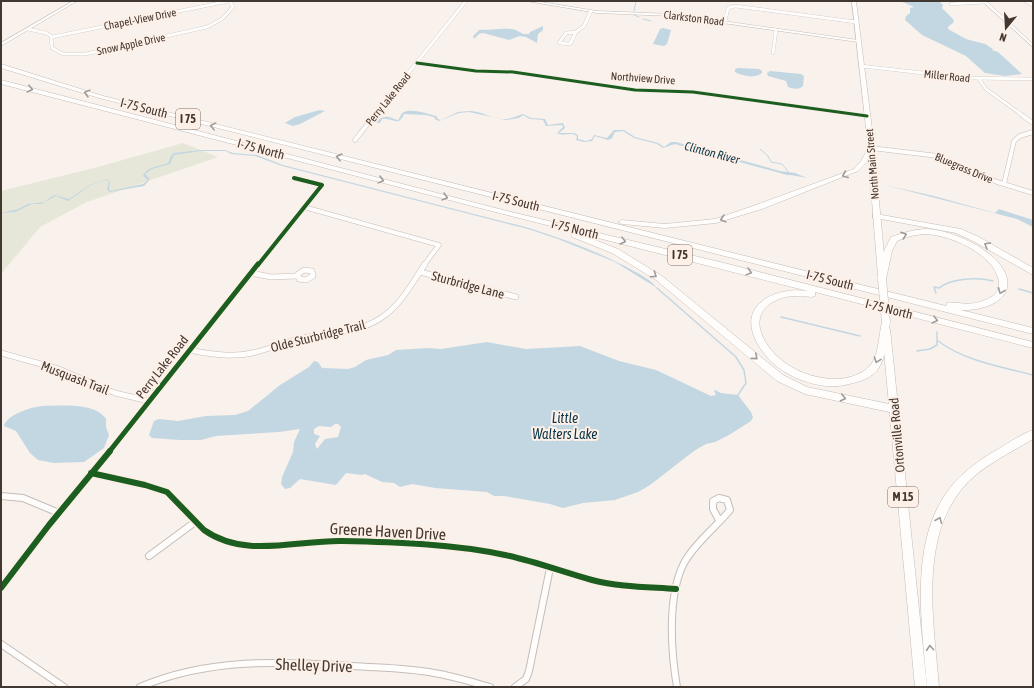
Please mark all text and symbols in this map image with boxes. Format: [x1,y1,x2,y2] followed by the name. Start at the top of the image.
[103,6,177,32] street label: Chapel-View Drive
[663,8,725,28] street label: Clarkston Road
[986,8,1026,48] north arrow
[96,31,166,57] street label: Snow Apple Drive
[998,31,1008,44] text: N
[923,68,971,84] street label: Miller Road
[363,70,413,128] street label: Perry Lake Road
[610,70,676,86] street label: Northview Drive
[26,84,33,93] one-way arrow
[84,89,91,98] one-way arrow
[119,95,169,121] street label: I-75 South
[176,109,200,129] road number: I 75
[210,122,216,130] one-way arrow
[863,128,881,200] street label: North Main Street
[236,136,286,162] street label: I-75 North
[683,139,741,167] water label: Clinton River
[933,150,995,186] street label: Bluegrass Drive
[336,154,342,162] one-way arrow
[842,170,849,178] one-way arrow
[377,175,384,184] one-way arrow
[491,188,541,214] street label: I-75 South
[442,192,449,201] one-way arrow
[720,214,727,223] one-way arrow
[550,216,600,242] street label: I-75 North
[901,232,908,240] one-way arrow
[619,236,626,245] one-way arrow
[984,243,991,250] one-way arrow
[668,245,692,265] road number: I 75
[745,267,752,276] one-way arrow
[805,267,855,293] street label: I-75 South
[430,268,506,302] street label: Sturbridge Lane
[650,270,657,277] one-way arrow
[997,288,1005,295] one-way arrow
[864,296,914,322] street label: I-75 North
[932,316,938,324] one-way arrow
[269,317,368,355] street label: Olde Sturbridge Trail
[133,332,191,402] street label: Perry Lake Road
[750,353,757,360] one-way arrow
[873,357,881,364] one-way arrow
[39,358,112,398] street label: Musquash Trail
[840,393,846,401] one-way arrow
[886,397,908,473] street label: Ortonville Road
[532,410,598,442] water label: Little Walters Lake
[888,487,918,507] road number: M 15
[934,516,942,523] one-way arrow
[329,519,447,543] street label: Greene Haven Drive
[926,645,934,651] one-way arrow
[275,655,353,676] street label: Shelley Drive

